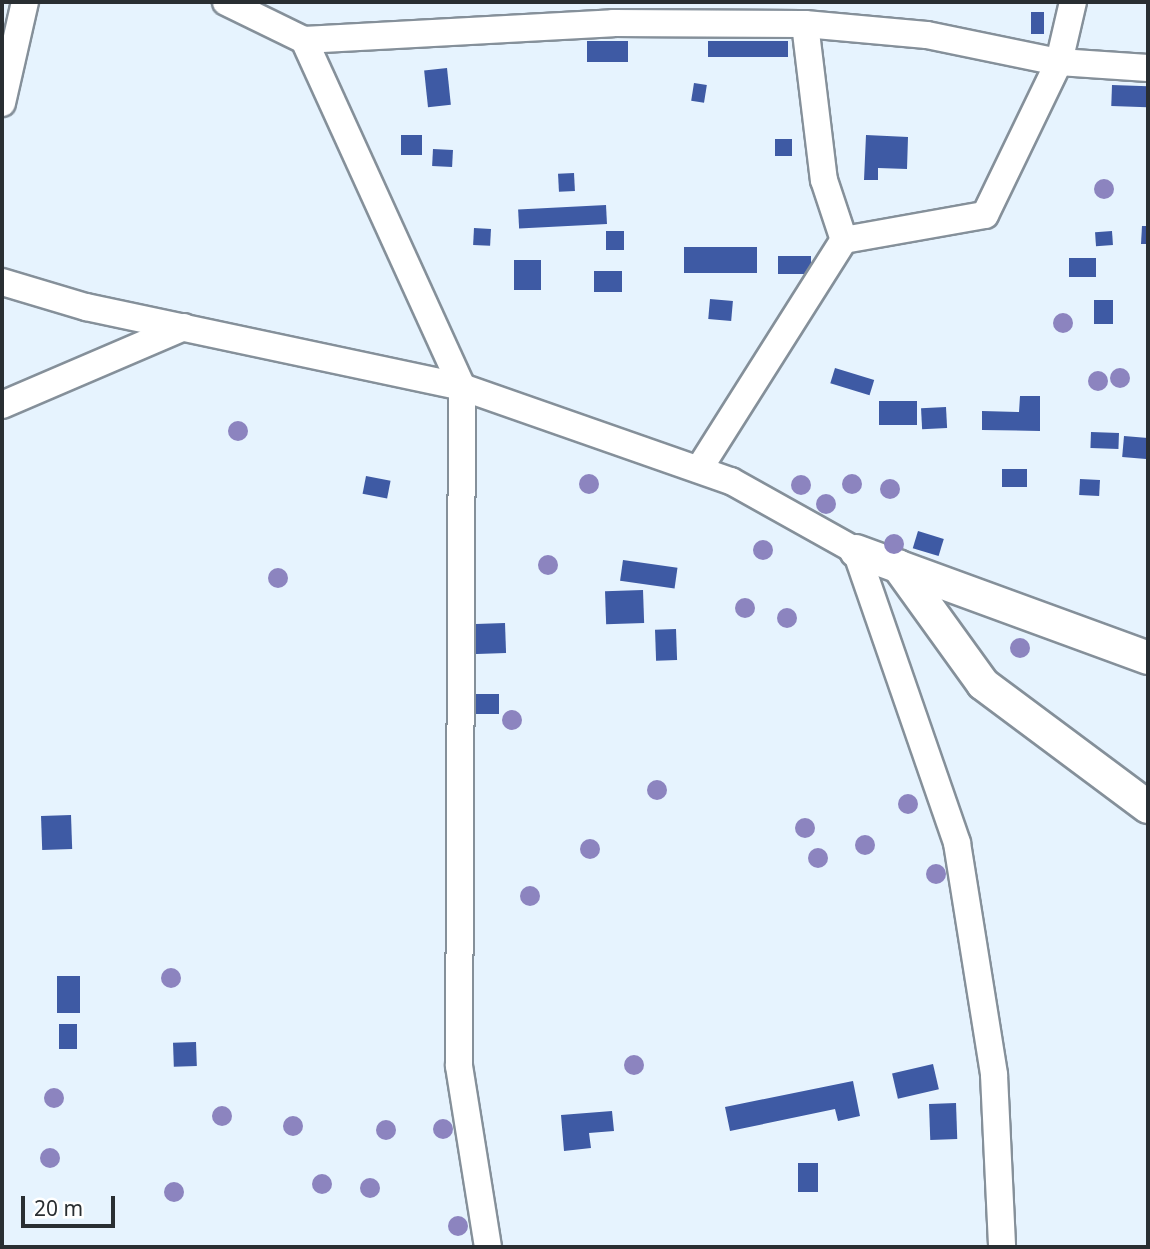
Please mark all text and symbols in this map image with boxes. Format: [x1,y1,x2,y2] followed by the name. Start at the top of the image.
[24,1182,119,1226] scale bar
[34,1194,83,1222] text: 20 m

